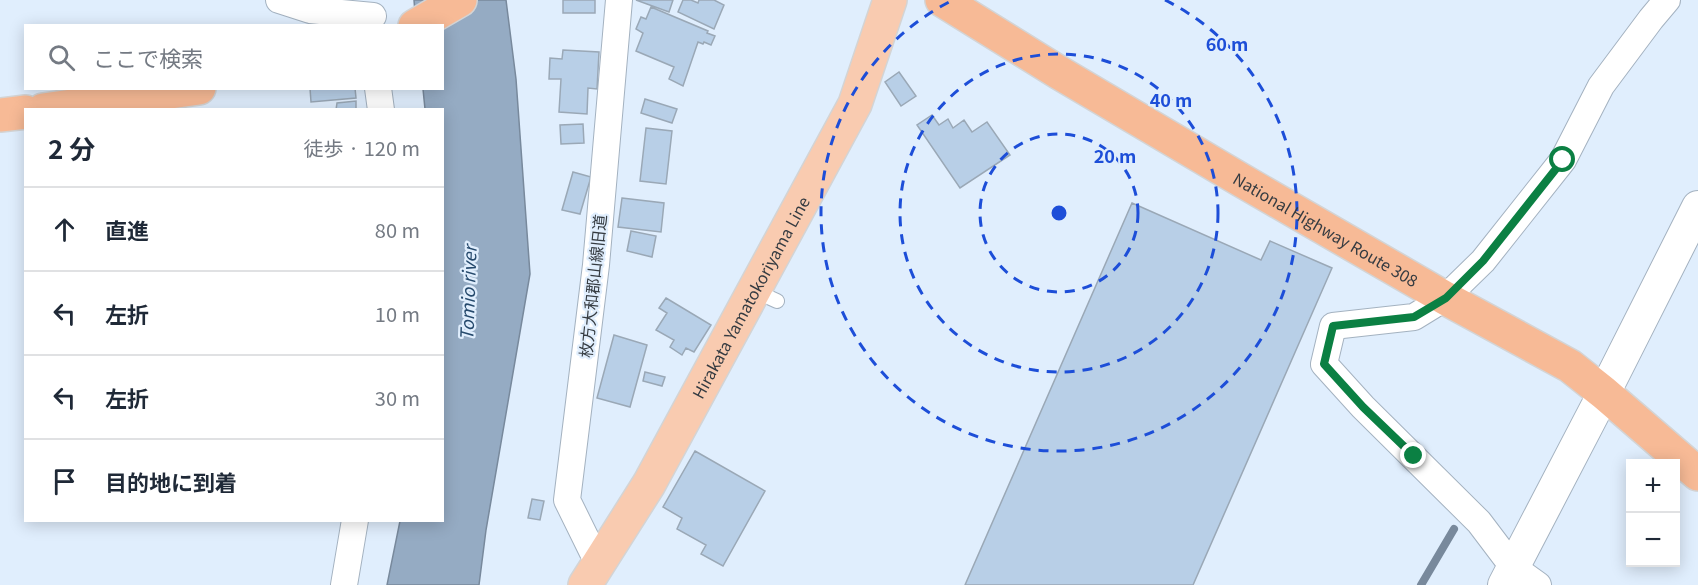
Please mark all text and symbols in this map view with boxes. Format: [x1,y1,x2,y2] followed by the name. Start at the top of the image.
[24,24,444,90] search box
[1206,30,1248,56] text: 60 m
[45,41,78,74] icon: search
[93,41,203,73] text: ここで検索
[1150,86,1192,112] text: 40 m
[48,129,95,166] text: 2 分
[304,133,420,162] text: 徒歩 · 120 m
[1094,142,1136,168] text: 20 m
[1549,146,1575,172] route start
[1229,166,1423,292] street label: National Highway Route 308
[686,192,815,403] street label: Hirakata Yamatokoriyama Line
[1049,203,1069,223] centre of rings
[48,213,81,246] icon: ahead
[105,213,149,245] text: 直進
[573,213,611,359] street label: 枚方大和郡山線旧道
[375,215,420,244] text: 80 m
[452,242,482,341] water label: Tomio river
[48,297,81,330] icon: left
[105,297,149,329] text: 左折
[375,299,420,328] text: 10 m
[48,381,81,414] icon: left
[105,381,149,413] text: 左折
[375,383,420,412] text: 30 m
[1400,442,1426,468] route end
[1626,459,1680,567] map controls
[1626,459,1680,513] button: +
[48,465,81,498] icon: arrive
[105,465,237,497] text: 目的地に到着
[1626,513,1680,567] button: −

